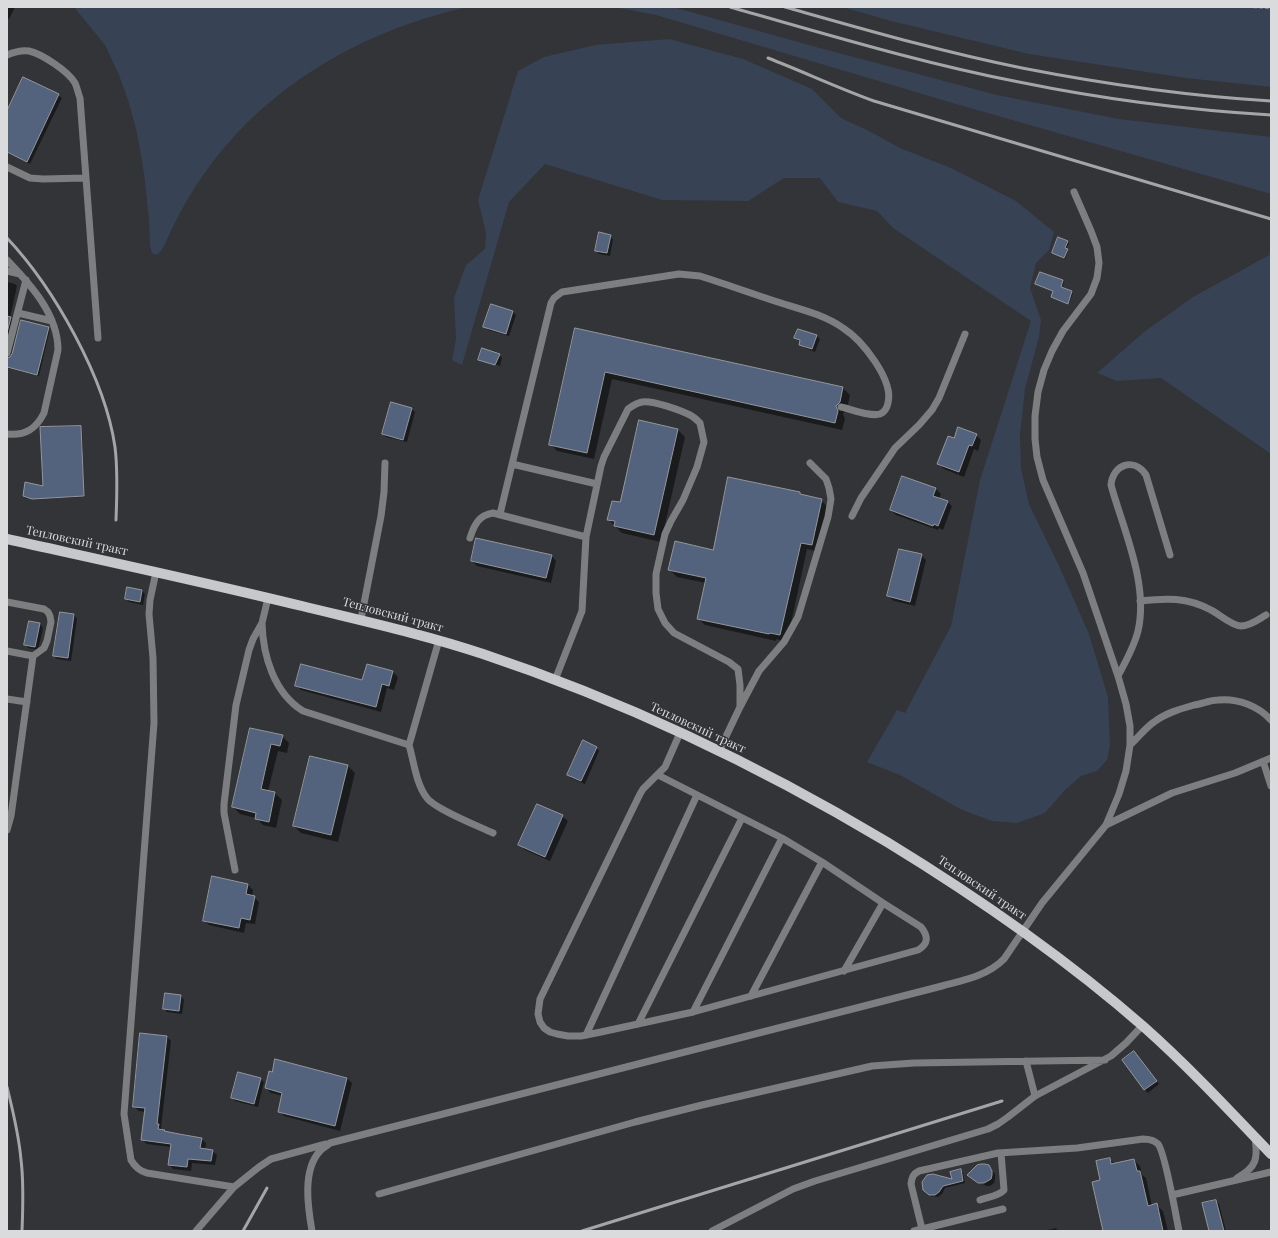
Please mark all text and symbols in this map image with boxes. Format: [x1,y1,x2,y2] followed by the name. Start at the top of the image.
[25,523,129,559] street label: Тепловский тракт
[341,595,445,635] street label: Тепловский тракт
[648,699,748,757] street label: Тепловский тракт
[935,853,1029,923] street label: Тепловский тракт

